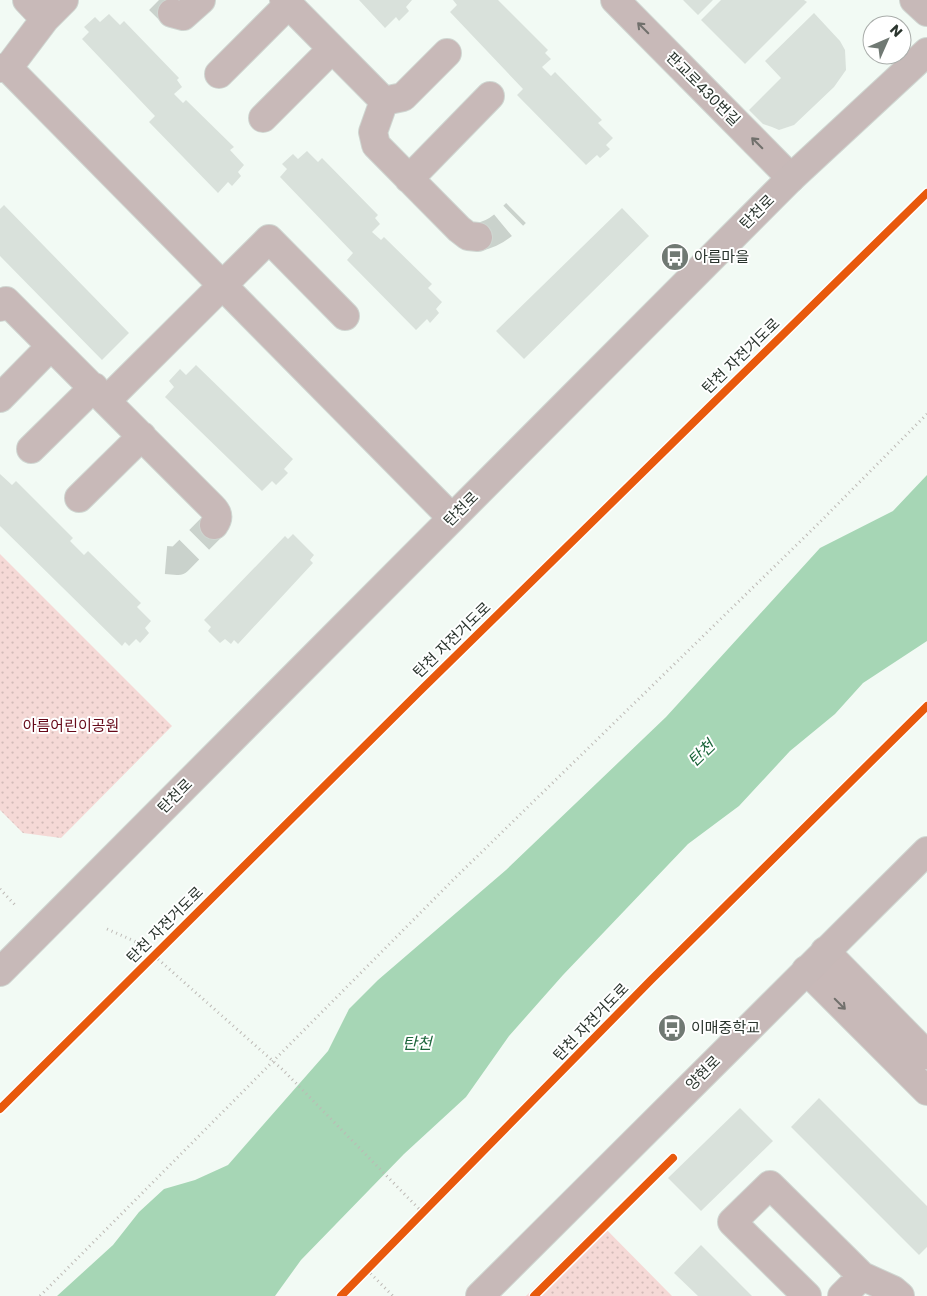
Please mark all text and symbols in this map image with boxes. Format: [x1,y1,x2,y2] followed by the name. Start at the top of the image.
[862,15,912,65] north arrow
[885,20,907,42] text: N
[637,21,649,34] one-way arrow
[662,47,745,130] street label: 판교로430번길
[751,137,763,149] one-way arrow
[735,190,779,234] street label: 탄천로
[660,242,690,272] bus stop icon: 아름마을
[694,246,749,267] place label: 아름마을
[697,313,784,398] street label: 탄천 자전거도로
[439,487,483,531] street label: 탄천로
[408,597,495,682] street label: 탄천 자전거도로
[23,715,119,736] park label: 아름어린이공원
[683,733,722,772] water label: 탄천
[153,774,197,818] street label: 탄천로
[122,882,208,968] street label: 탄천 자전거도로
[548,978,633,1065] street label: 탄천 자전거도로
[834,998,846,1010] one-way arrow
[657,1013,687,1043] bus stop icon: 이매중학교
[691,1017,760,1038] place label: 이매중학교
[402,1032,434,1055] water label: 탄천
[681,1051,725,1095] street label: 양현로

